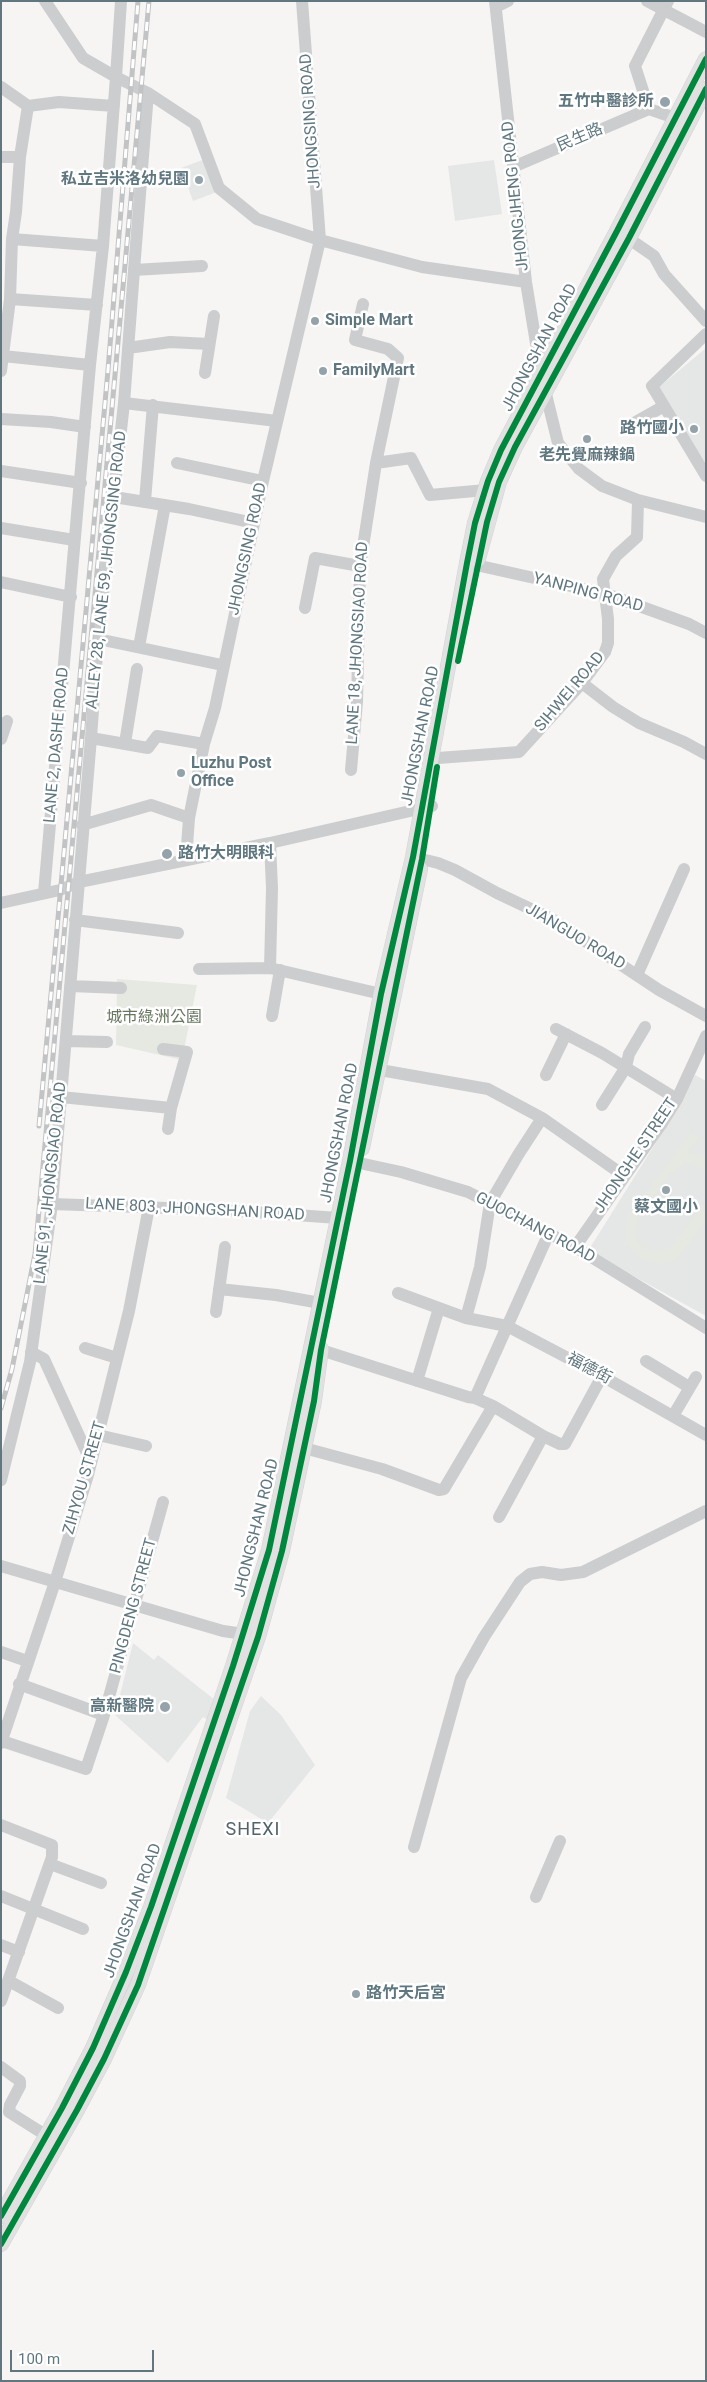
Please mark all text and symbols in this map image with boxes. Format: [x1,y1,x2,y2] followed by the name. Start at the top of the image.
[297,53,325,189] street label: JHONGSING ROAD
[558,92,654,112] place label: 五竹中醫診所
[658,95,672,109] marker: 五竹中醫診所
[499,120,533,272] street label: JHONGJHENG ROAD
[554,120,606,156] street label: 民生路
[61,170,189,190] place label: 私立吉米洛幼兒園
[193,174,205,186] marker: 私立吉米洛幼兒園
[498,281,582,415] street label: JHONGSHAN ROAD
[325,311,413,331] place label: Simple Mart
[309,315,321,327] marker: Simple Mart
[333,361,415,381] place label: FamilyMart
[317,365,329,377] marker: FamilyMart
[620,419,684,439] place label: 路竹國小
[688,423,700,435] marker: 路竹國小
[83,430,131,710] street label: ALLEY 28, LANE 59, JHONGSING ROAD
[581,433,593,445] marker: 老先覺麻辣鍋
[539,446,635,466] place label: 老先覺麻辣鍋
[225,481,271,617] street label: JHONGSING ROAD
[343,541,373,745] street label: LANE 18, JHONGSIAO ROAD
[531,569,645,617] street label: YANPING ROAD
[531,648,609,736] street label: SIHWEI ROAD
[398,664,444,808] street label: JHONGSHAN ROAD
[41,666,73,824] street label: LANE 2, DASHE ROAD
[191,754,271,792] place label: Luzhu Post Office
[175,767,187,779] marker: Luzhu Post Office
[178,844,274,864] place label: 路竹大明眼科
[160,847,174,861] marker: 路竹大明眼科
[522,900,628,974] street label: JIANGUO ROAD
[106,1008,202,1028] park label: 城市綠洲公園
[317,1061,363,1205] street label: JHONGSHAN ROAD
[31,1081,71,1285] street label: LANE 91, JHONGSIAO ROAD
[590,1095,682,1217] street label: JHONGHE STREET
[660,1184,672,1196] marker: 蔡文國小
[472,1188,598,1268] street label: GUOCHANG ROAD
[85,1195,305,1225] street label: LANE 803, JHONGSHAN ROAD
[634,1198,698,1218] place label: 蔡文國小
[563,1349,615,1389] street label: 福德街
[60,1419,110,1537] street label: ZIHYOU STREET
[230,1457,284,1599] street label: JHONGSHAN ROAD
[107,1536,161,1676] street label: PINGDENG STREET
[90,1697,154,1717] place label: 高新醫院
[158,1700,172,1714] marker: 高新醫院
[225,1819,281,1841] district label: SHEXI
[100,1841,166,1981] street label: JHONGSHAN ROAD
[366,1984,446,2004] place label: 路竹天后宮
[350,1988,362,2000] marker: 路竹天后宮
[12,2340,156,2372] scale bar
[18,2350,60,2368] text: 100 m

